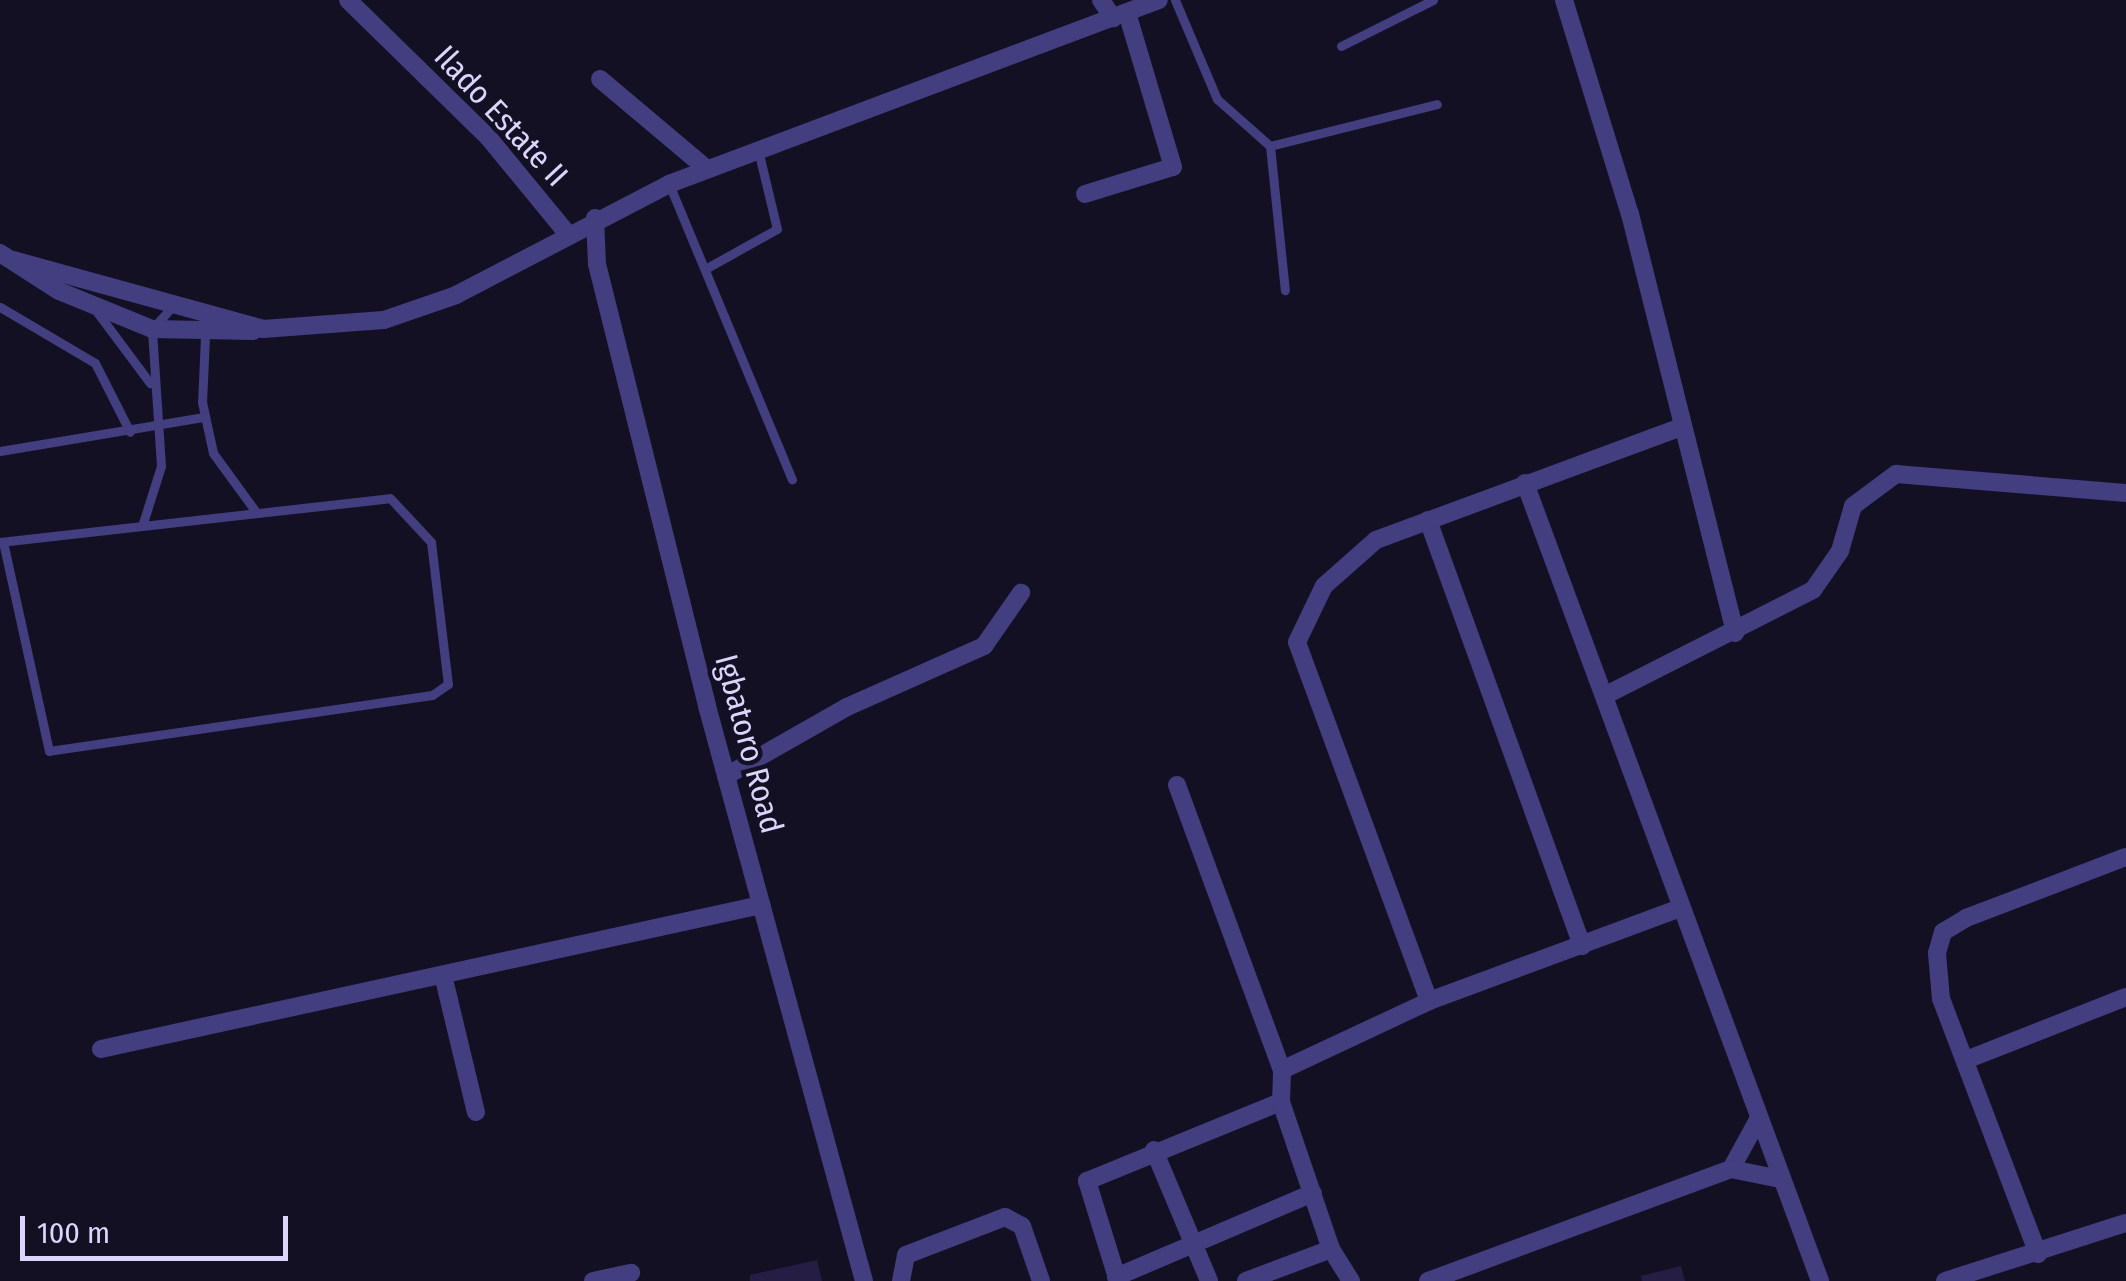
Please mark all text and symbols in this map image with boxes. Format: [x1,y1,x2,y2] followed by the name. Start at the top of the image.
[426,38,576,194] street label: Ilado Estate II
[707,650,791,838] street label: Igbatoro Road
[25,1196,292,1258] scale bar
[37,1215,110,1251] text: 100 m

